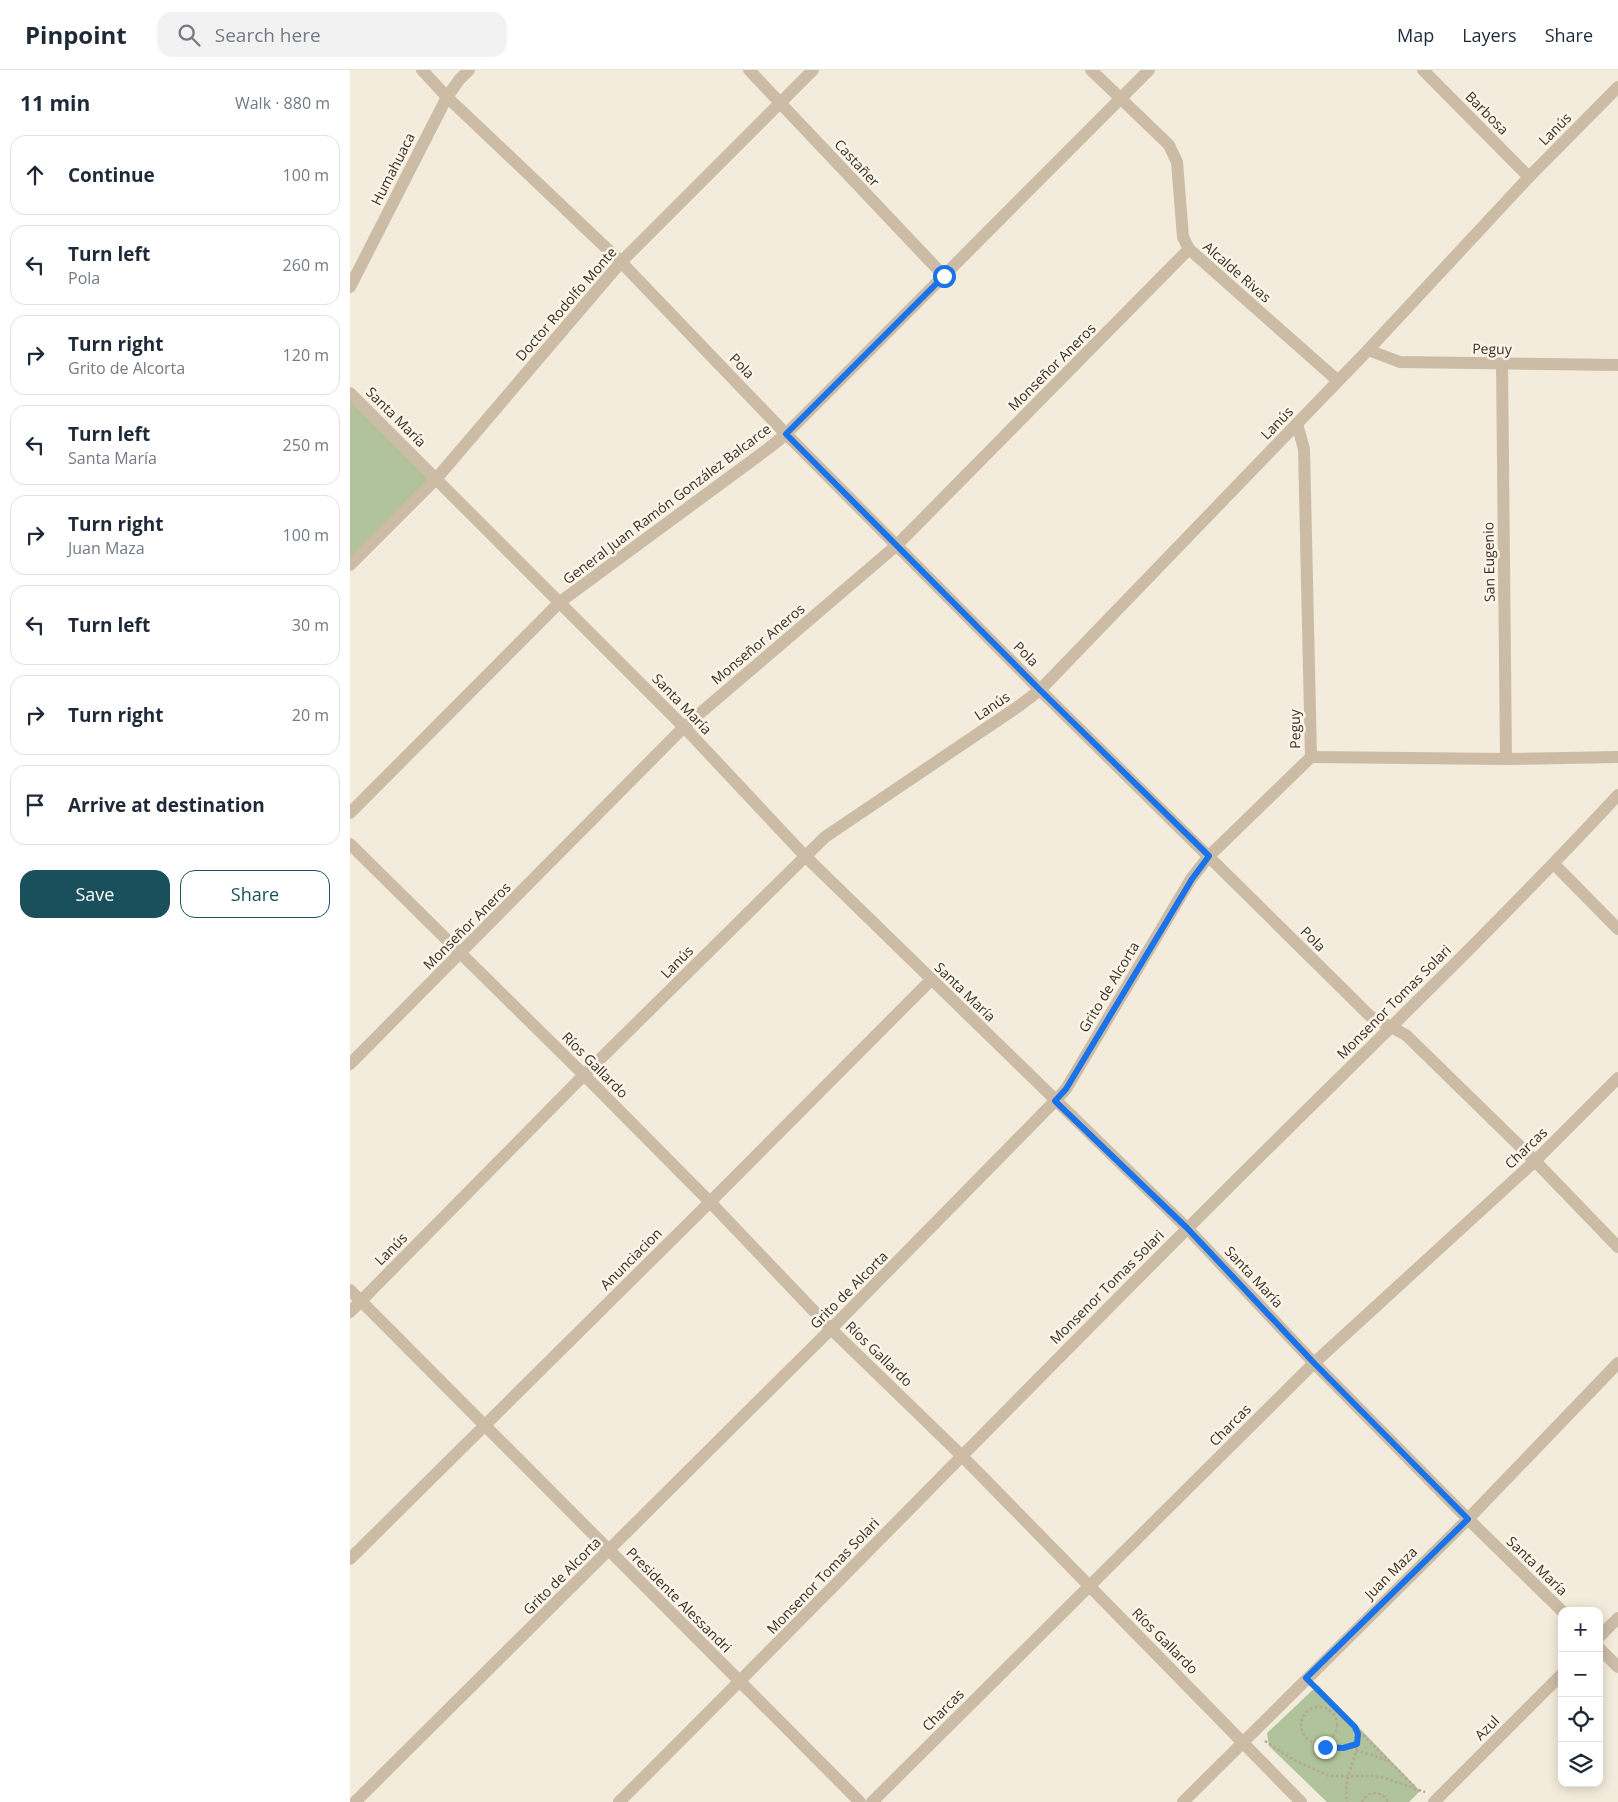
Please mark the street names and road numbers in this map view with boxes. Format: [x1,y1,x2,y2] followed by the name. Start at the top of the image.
[1462,87,1513,138] street label: Barbosa
[1534,108,1575,149] street label: Lanús
[366,129,419,208] street label: Humahuaca
[831,135,884,191] street label: Castañer
[1199,237,1276,307] street label: Alcalde Rivas
[511,243,620,365] street label: Doctor Rodolfo Monte
[1004,318,1100,415] street label: Monseñor Aneros
[1472,339,1513,358] street label: Peguy
[726,349,759,382] street label: Pola
[362,382,431,451] street label: Santa María
[1256,402,1297,443] street label: Lanús
[559,419,775,588] street label: General Juan Ramón González Balcarce
[1478,522,1499,602] street label: San Eugenio
[707,599,809,688] street label: Monseñor Aneros
[1010,637,1043,670] street label: Pola
[648,669,716,738] street label: Santa María
[970,687,1013,724] street label: Lanús
[1285,708,1304,749] street label: Peguy
[419,877,515,974] street label: Monseñor Aneros
[1297,922,1330,955] street label: Pola
[1074,938,1143,1036] street label: Grito de Alcorta
[1332,940,1455,1063] street label: Monsenor Tomas Solari
[656,941,697,982] street label: Lanús
[931,958,1000,1026] street label: Santa María
[558,1027,633,1102] street label: Ríos Gallardo
[1500,1122,1551,1173] street label: Charcas
[596,1224,666,1294] street label: Anunciacion
[1045,1225,1168,1348] street label: Monsenor Tomas Solari
[370,1228,411,1269] street label: Lanús
[1221,1242,1288,1312] street label: Santa María
[806,1247,892,1333] street label: Grito de Alcorta
[842,1317,917,1390] street label: Ríos Gallardo
[1205,1399,1255,1450] street label: Charcas
[762,1514,883,1638] street label: Monsenor Tomas Solari
[1503,1532,1572,1600] street label: Santa María
[519,1533,605,1619] street label: Grito de Alcorta
[1359,1542,1421,1604] street label: Juan Maza
[623,1543,736,1656] street label: Presidente Alessandri
[1128,1603,1203,1678] street label: Ríos Gallardo
[918,1684,968,1735] street label: Charcas
[1470,1711,1503,1744] street label: Azul

